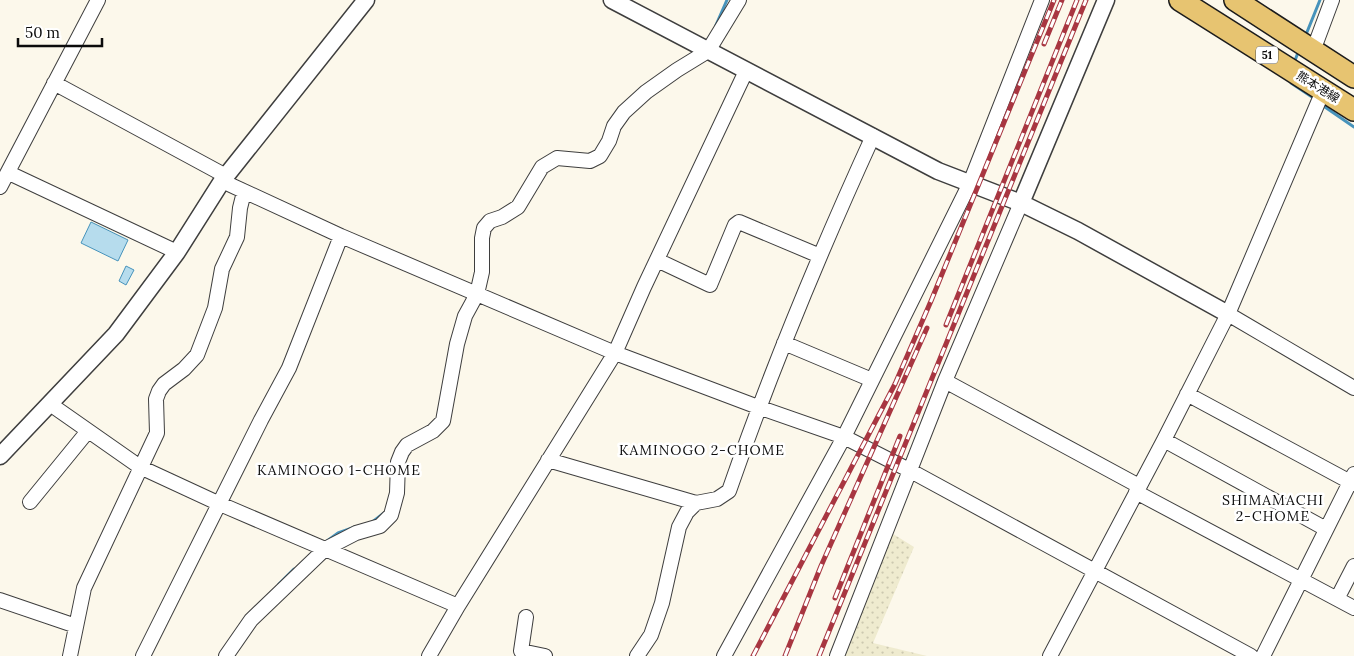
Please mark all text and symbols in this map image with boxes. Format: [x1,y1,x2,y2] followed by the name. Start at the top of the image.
[18,15,101,47] scale bar
[25,23,60,42] text: 50 m
[1256,46,1278,64] road number: 51
[1294,67,1343,106] street label: 熊本港線
[619,441,785,459] district label: KAMINOGO 2-CHOME
[257,461,421,479] district label: KAMINOGO 1-CHOME
[1222,491,1324,525] district label: SHIMAMACHI 2-CHOME

